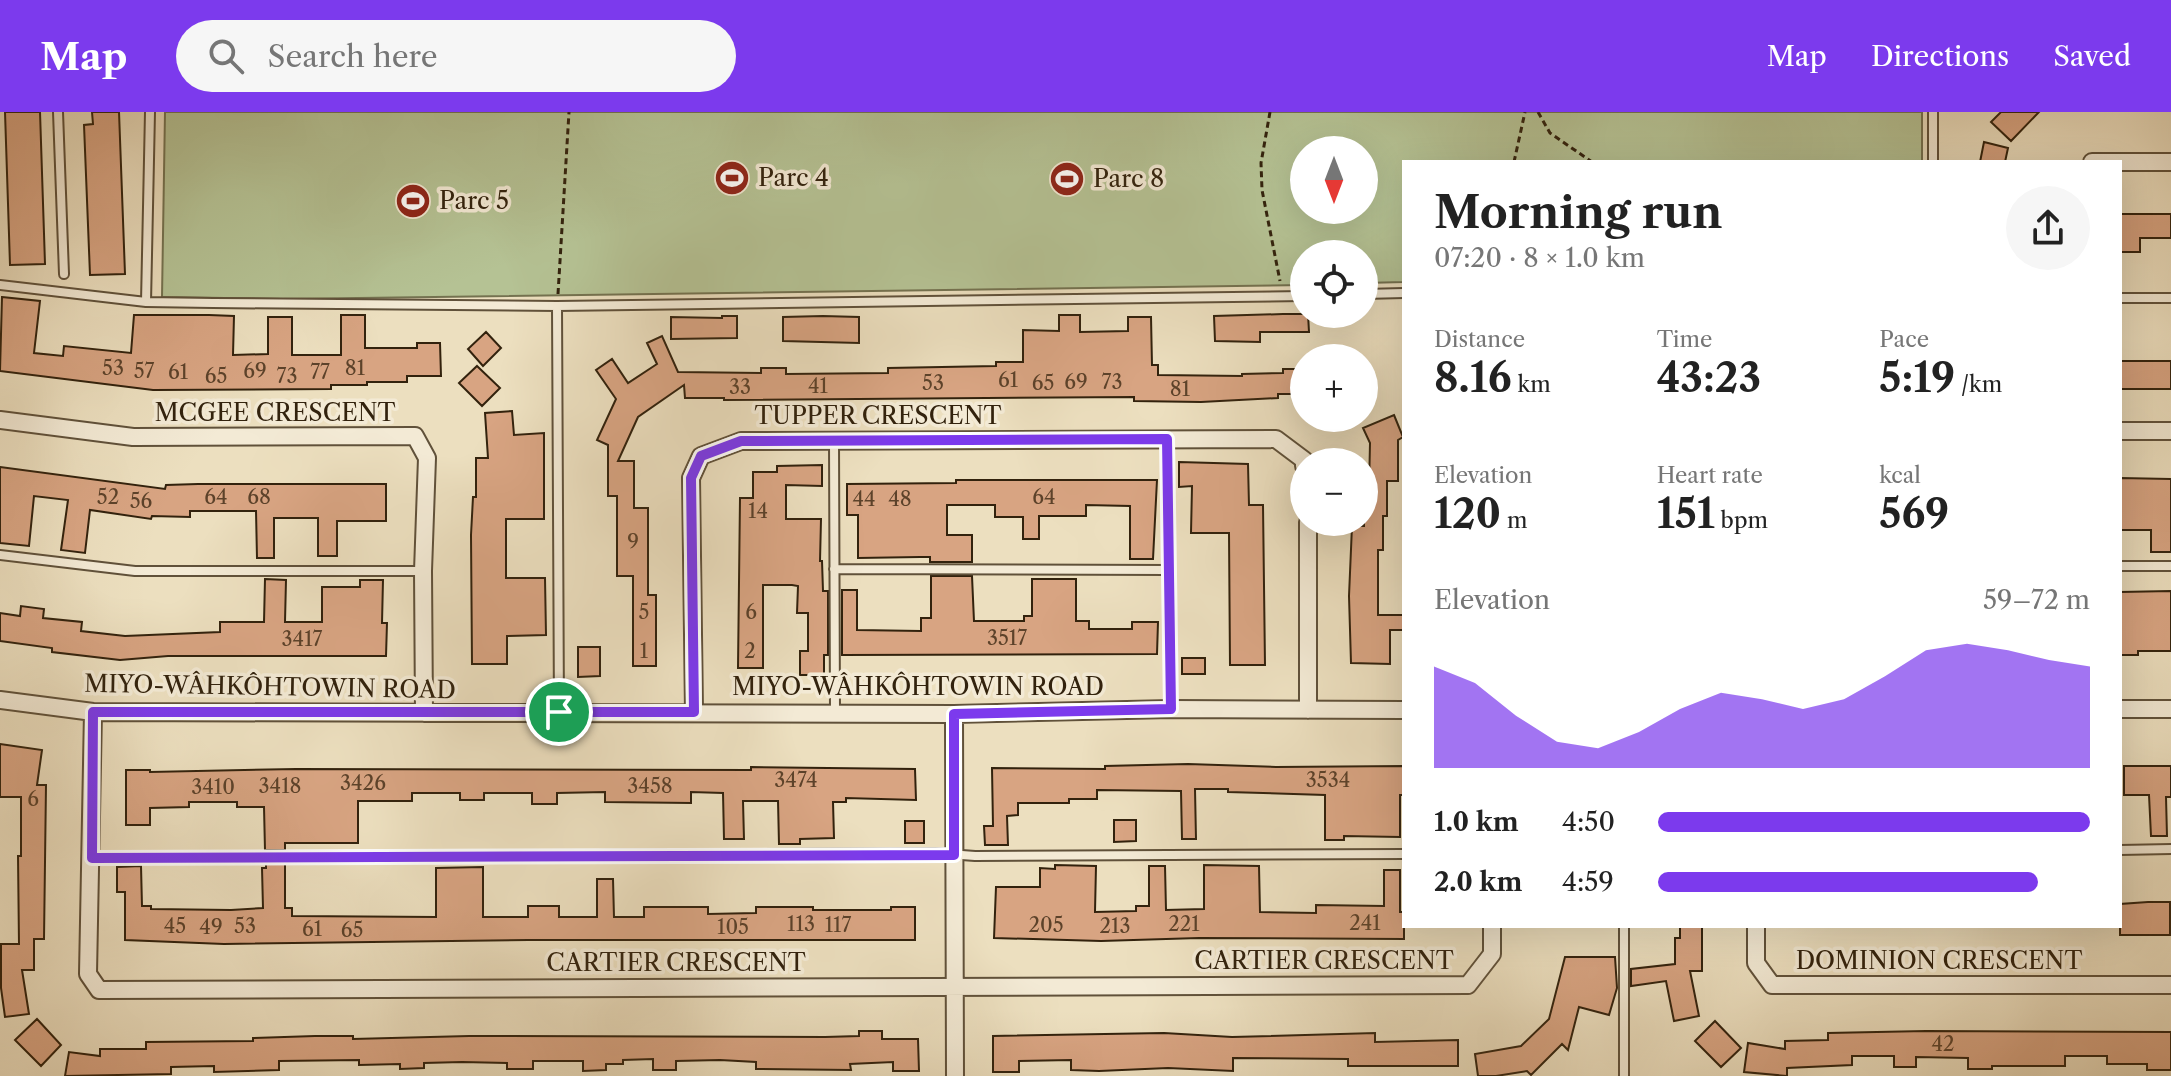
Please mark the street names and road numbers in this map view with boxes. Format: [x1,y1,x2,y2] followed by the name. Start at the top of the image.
[154,398,396,427] street label: MCGEE CRESCENT
[754,401,1002,430] street label: TUPPER CRESCENT
[84,668,456,704] street label: MIYO-WÂHKÔHTOWIN ROAD
[732,671,1104,701] street label: MIYO-WÂHKÔHTOWIN ROAD
[1194,946,1454,975] street label: CARTIER CRESCENT
[1796,946,2082,975] street label: DOMINION CRESCENT
[546,948,806,977] street label: CARTIER CRESCENT

